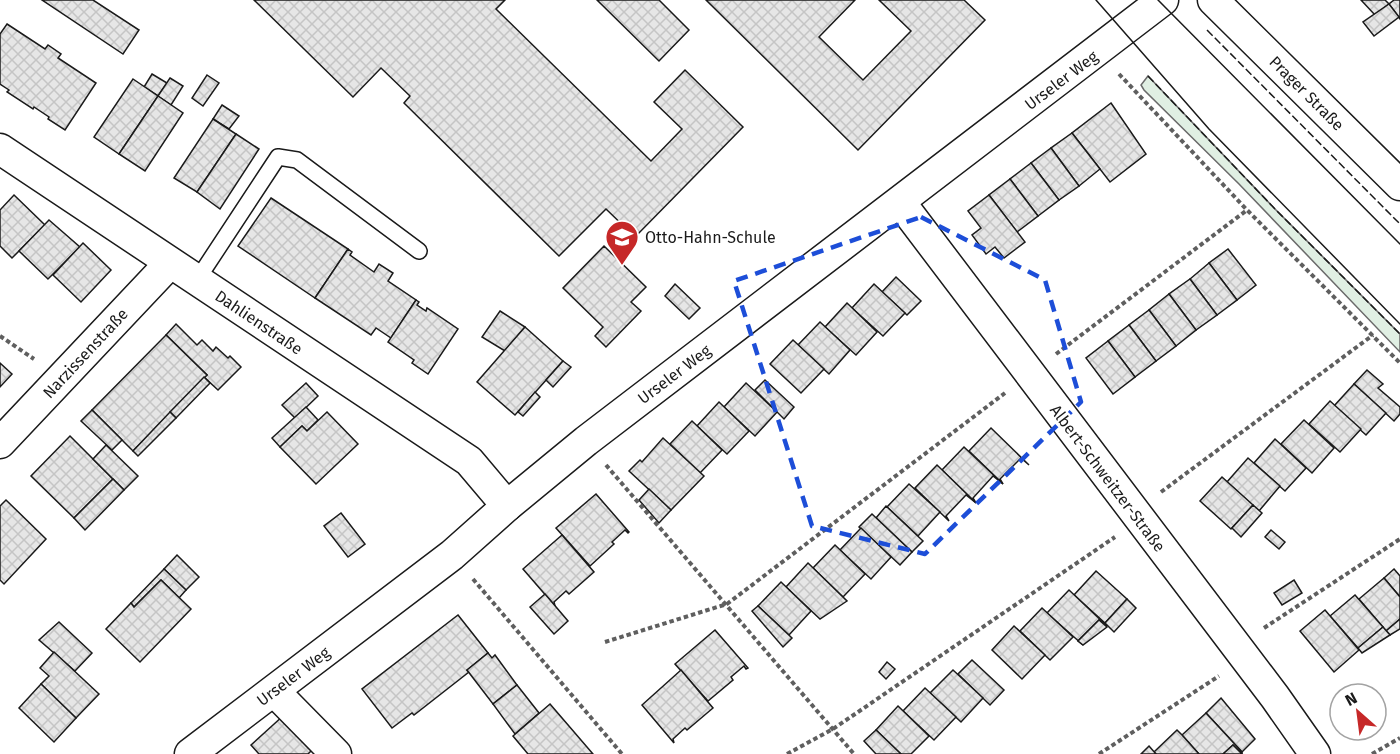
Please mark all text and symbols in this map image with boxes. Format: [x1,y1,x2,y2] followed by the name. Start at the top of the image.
[1021,46,1102,114] street label: Urseler Weg
[1266,52,1348,134] street label: Prager Straße
[604,219,640,266] school or university icon: Otto-Hahn-Schule
[645,228,776,247] place label: Otto-Hahn-Schule
[211,286,306,359] street label: Dahlienstraße
[39,305,132,402] street label: Narzissenstraße
[634,340,715,408] street label: Urseler Weg
[1046,401,1169,556] street label: Albert-Schweitzer-Straße
[253,642,334,710] street label: Urseler Weg
[1328,682,1388,742] north arrow
[1342,688,1360,710] text: N

